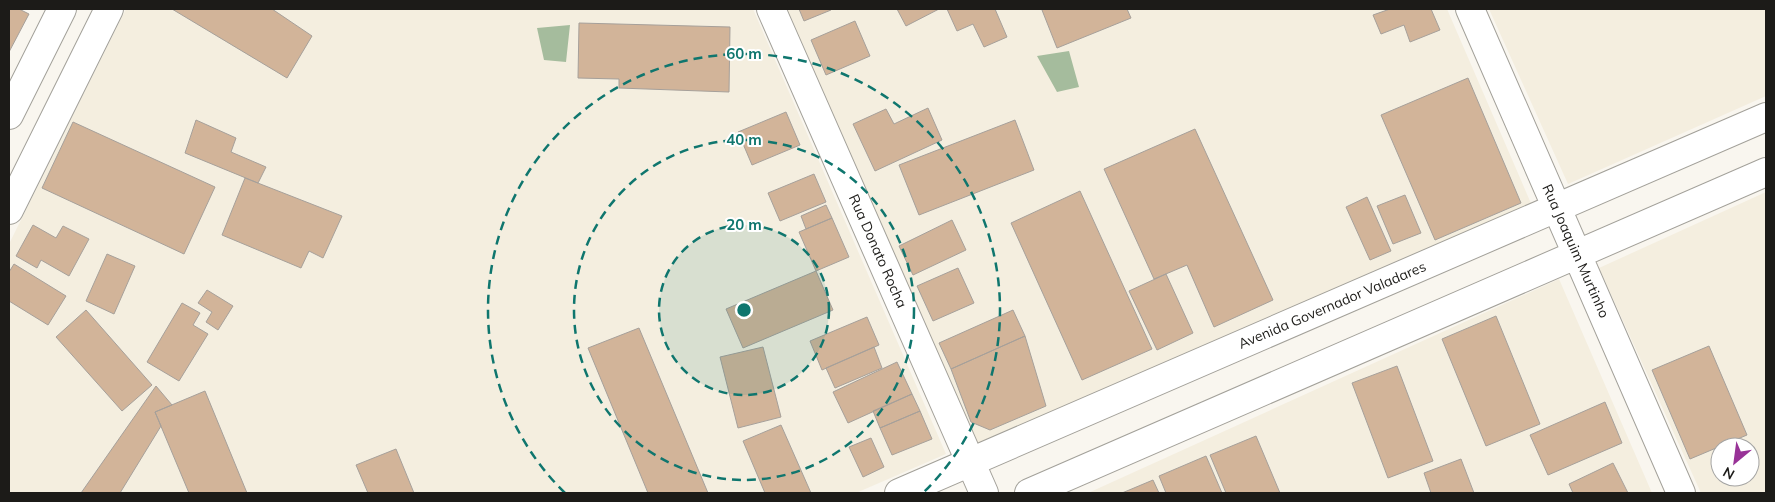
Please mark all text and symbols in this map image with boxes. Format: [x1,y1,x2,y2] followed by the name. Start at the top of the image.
[726,44,762,63] text: 60 m
[726,130,762,149] text: 40 m
[1538,181,1614,321] street label: Rua Joaquim Murtinho
[845,191,911,311] street label: Rua Donato Rocha
[726,215,762,234] text: 20 m
[1235,257,1429,353] street label: Avenida Governador Valadares
[735,301,753,319] centre of rings
[1710,437,1760,487] north arrow
[1720,463,1738,484] text: N

